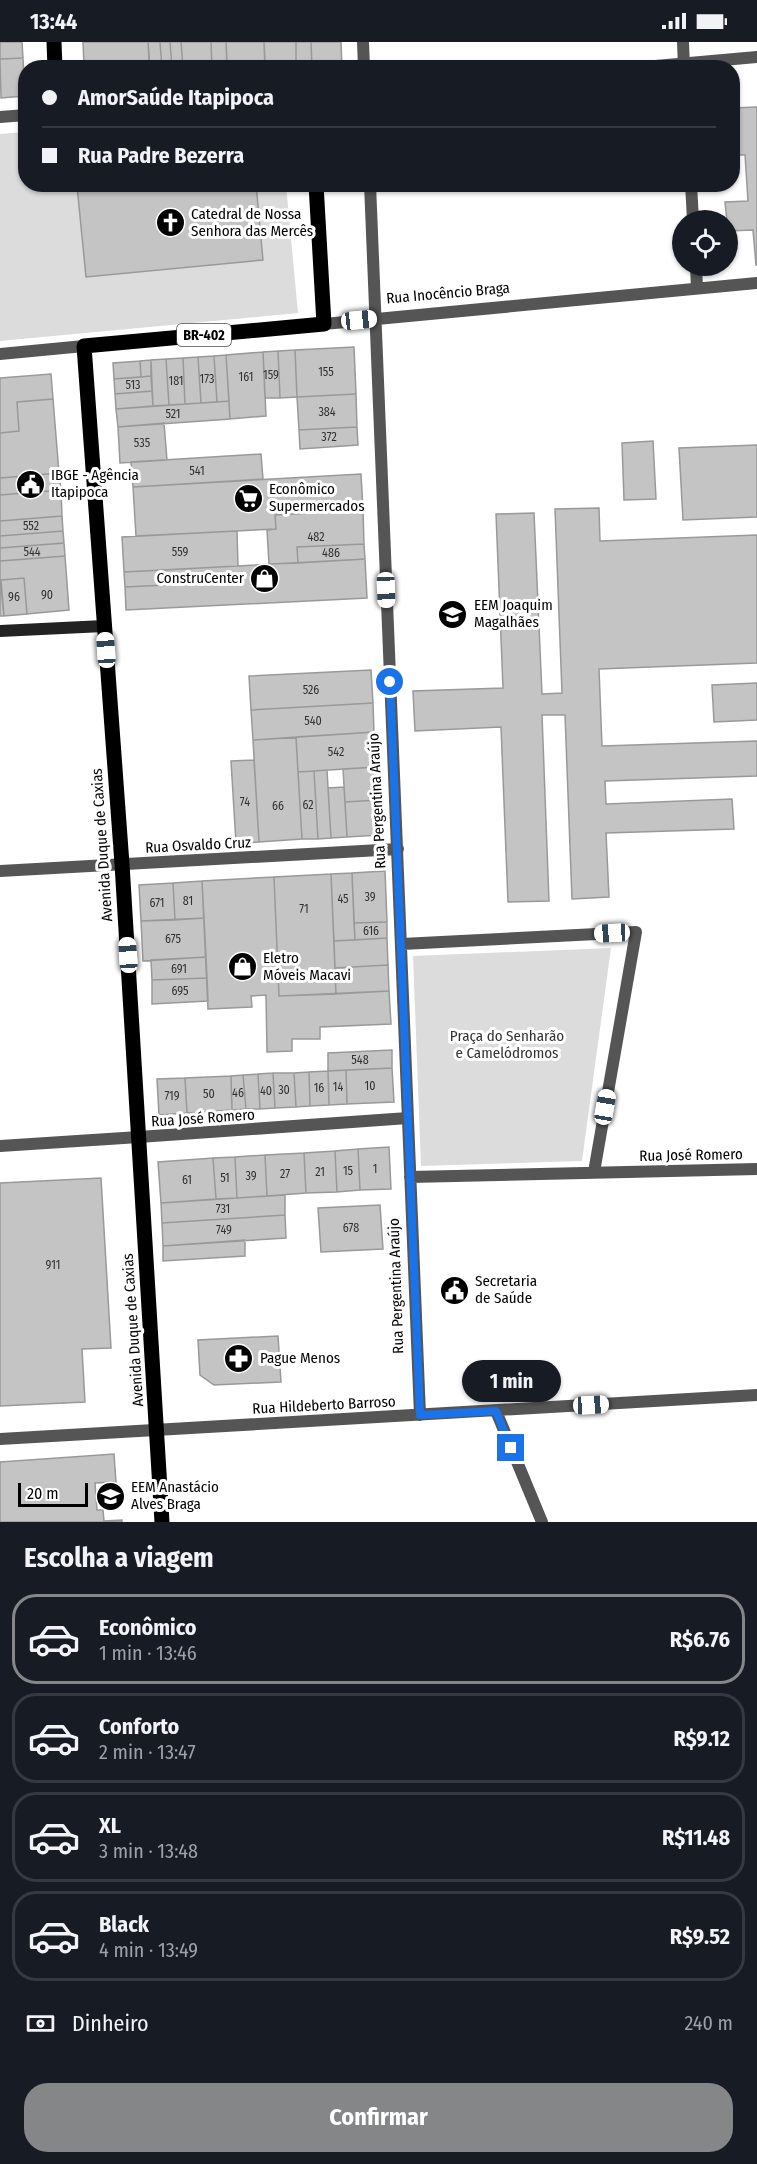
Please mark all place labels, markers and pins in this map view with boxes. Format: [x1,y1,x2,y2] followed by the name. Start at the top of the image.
[191,205,313,240] place label: Catedral de Nossa Senhora das Mercês
[154,207,186,239] church icon: Catedral de Nossa Senhora das Mercês
[51,466,139,501] place label: IBGE - Agência Itapipoca
[14,468,46,500] public building icon: IBGE - Agência Itapipoca
[269,480,365,515] place label: Econômico Supermercados
[232,482,264,514] supermarket icon: Econômico Supermercados
[249,562,281,594] shop icon: ConstruCenter
[157,569,245,587] place label: ConstruCenter
[474,596,553,631] place label: EEM Joaquim Magalhães
[437,598,469,630] school or university icon: EEM Joaquim Magalhães
[263,949,351,984] place label: Eletro Móveis Macavi
[226,951,258,983] shop icon: Eletro Móveis Macavi
[475,1272,537,1307] place label: Secretaria de Saúde
[438,1274,470,1306] public building icon: Secretaria de Saúde
[223,1342,255,1374] pharmacy icon: Pague Menos
[260,1349,340,1367] place label: Pague Menos
[131,1478,219,1513] place label: EEM Anastácio Alves Braga
[94,1480,126,1512] school or university icon: EEM Anastácio Alves Braga

